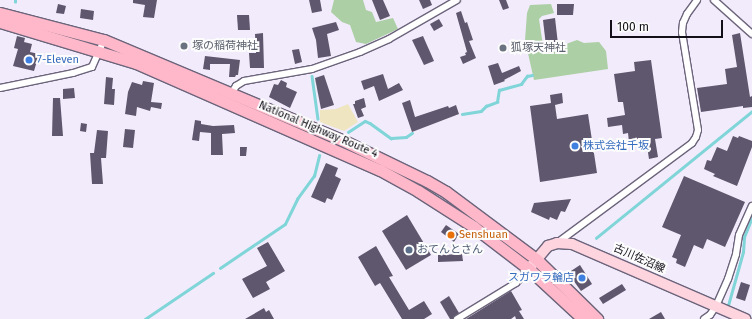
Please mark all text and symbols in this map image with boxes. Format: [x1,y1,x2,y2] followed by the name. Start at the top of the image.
[612,12,725,38] scale bar
[617,20,649,34] text: 100 m
[192,39,258,53] place label: 塚の稲荷神社
[179,41,189,51] marker: 塚の稲荷神社
[511,41,566,55] place label: 狐塚天神社
[498,43,508,53] marker: 狐塚天神社
[37,53,79,67] place label: 7-Eleven
[24,55,34,65] marker: 7-Eleven
[257,99,379,161] street label: National Highway Route 4
[583,139,649,153] place label: 株式会社千坂
[570,141,580,151] marker: 株式会社千坂
[459,228,508,242] place label: Senshuan
[446,230,456,240] marker: Senshuan
[611,242,667,276] street label: 古川佐沼線
[417,243,483,257] place label: おてんとさん
[404,245,414,255] marker: おてんとさん
[508,271,574,285] place label: スガワラ輪店
[577,273,587,283] marker: スガワラ輪店

